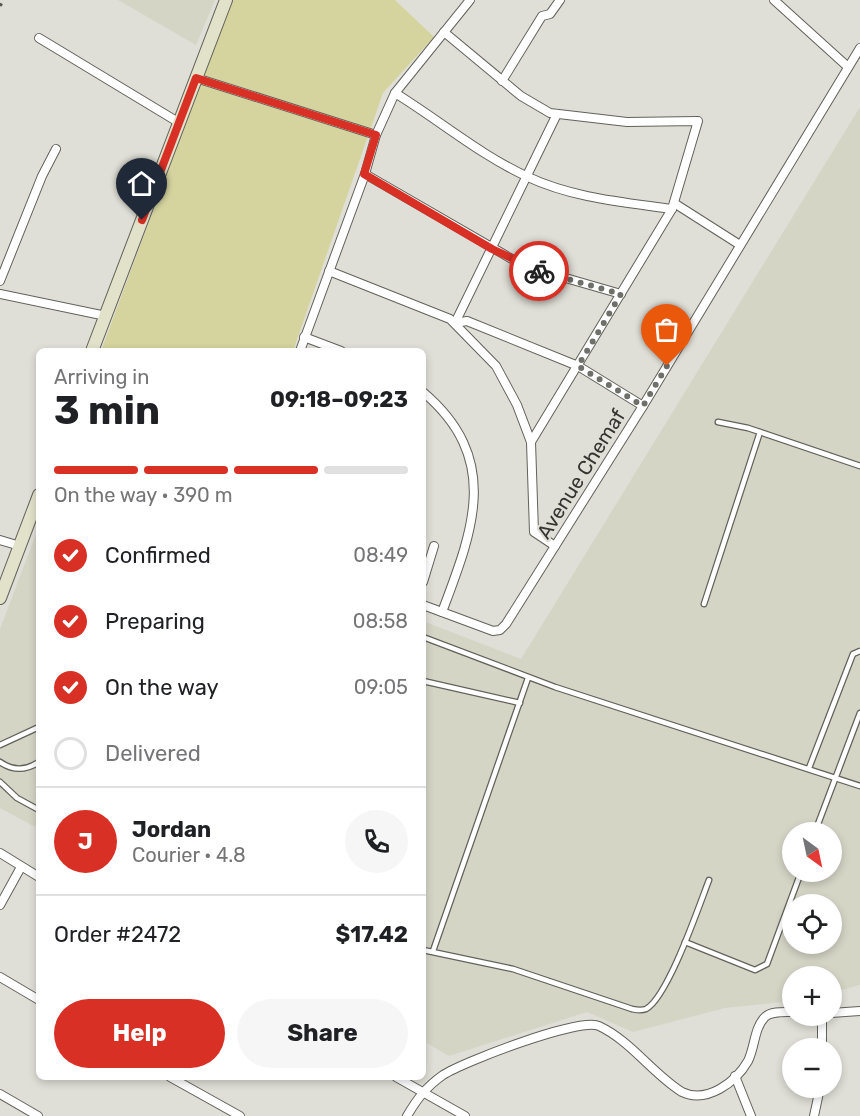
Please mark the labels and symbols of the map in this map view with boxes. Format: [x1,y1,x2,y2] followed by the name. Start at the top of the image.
[116,158,167,220] pin
[509,241,569,301] courier
[641,304,692,366] pin
[532,405,631,543] street label: Avenue Chemaf
[782,822,842,882] north arrow

